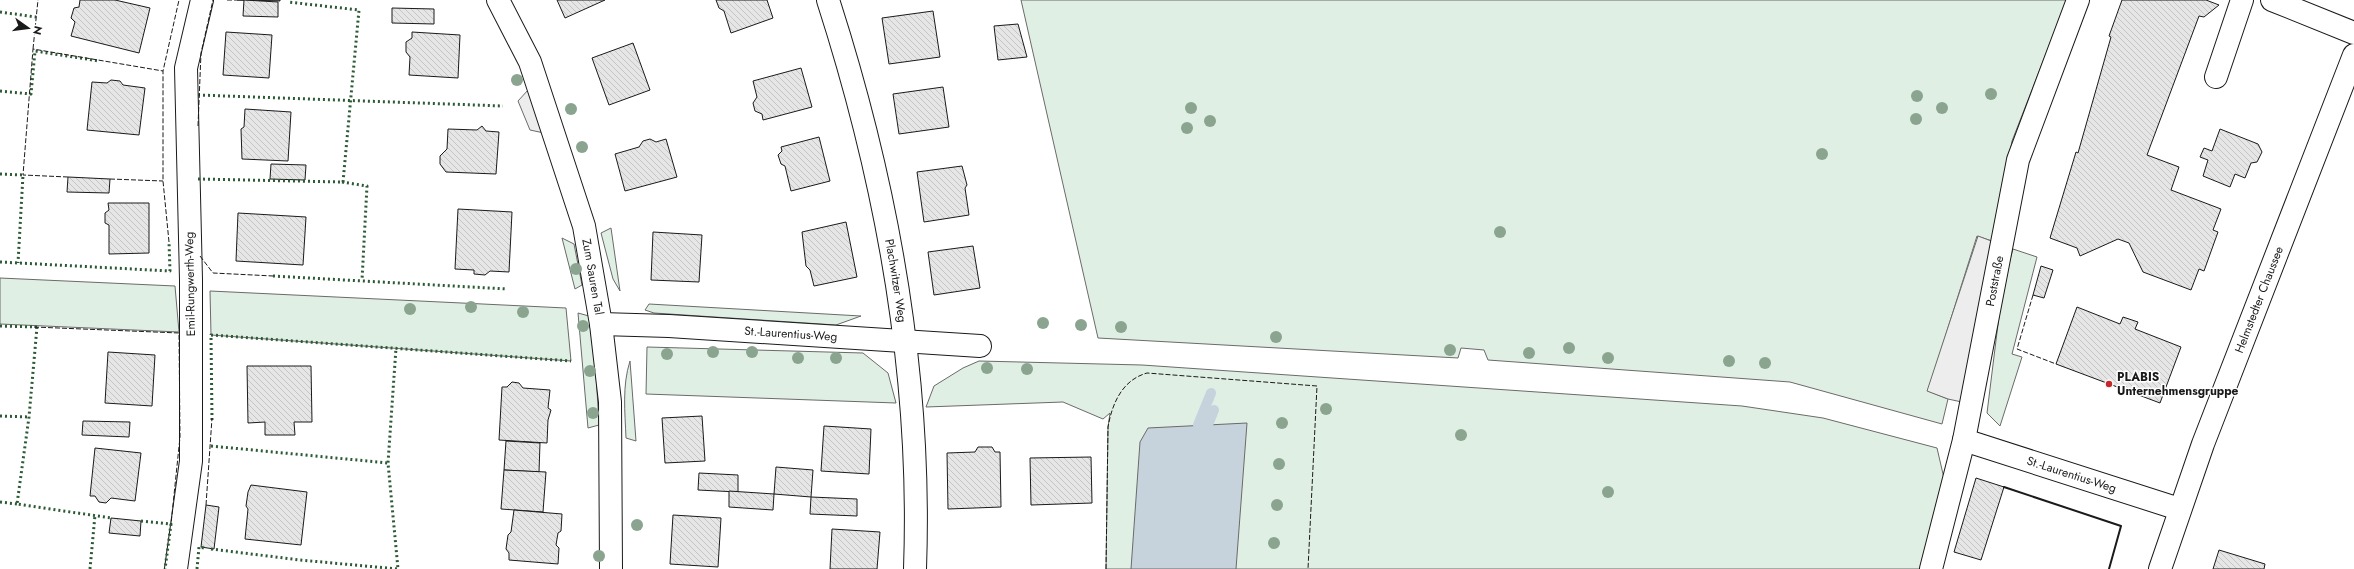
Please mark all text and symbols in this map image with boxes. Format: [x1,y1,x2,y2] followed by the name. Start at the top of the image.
[8,8,48,48] north arrow
[29,24,47,37] text: N
[180,232,200,336] street label: Emil-Rungwerth-Weg
[577,237,608,316] street label: Zum Sauren Tal
[880,237,911,324] street label: Plachwitzer Weg
[2230,244,2288,356] street label: Helmstedter Chaussee
[1981,254,2008,308] street label: Poststraße
[744,322,838,346] street label: St.-Laurentius-Weg
[2117,368,2239,400] place label: PLABIS Unternehmensgruppe
[2104,379,2114,389] marker: PLABIS Unternehmensgruppe
[2024,452,2119,497] street label: St.-Laurentius-Weg

